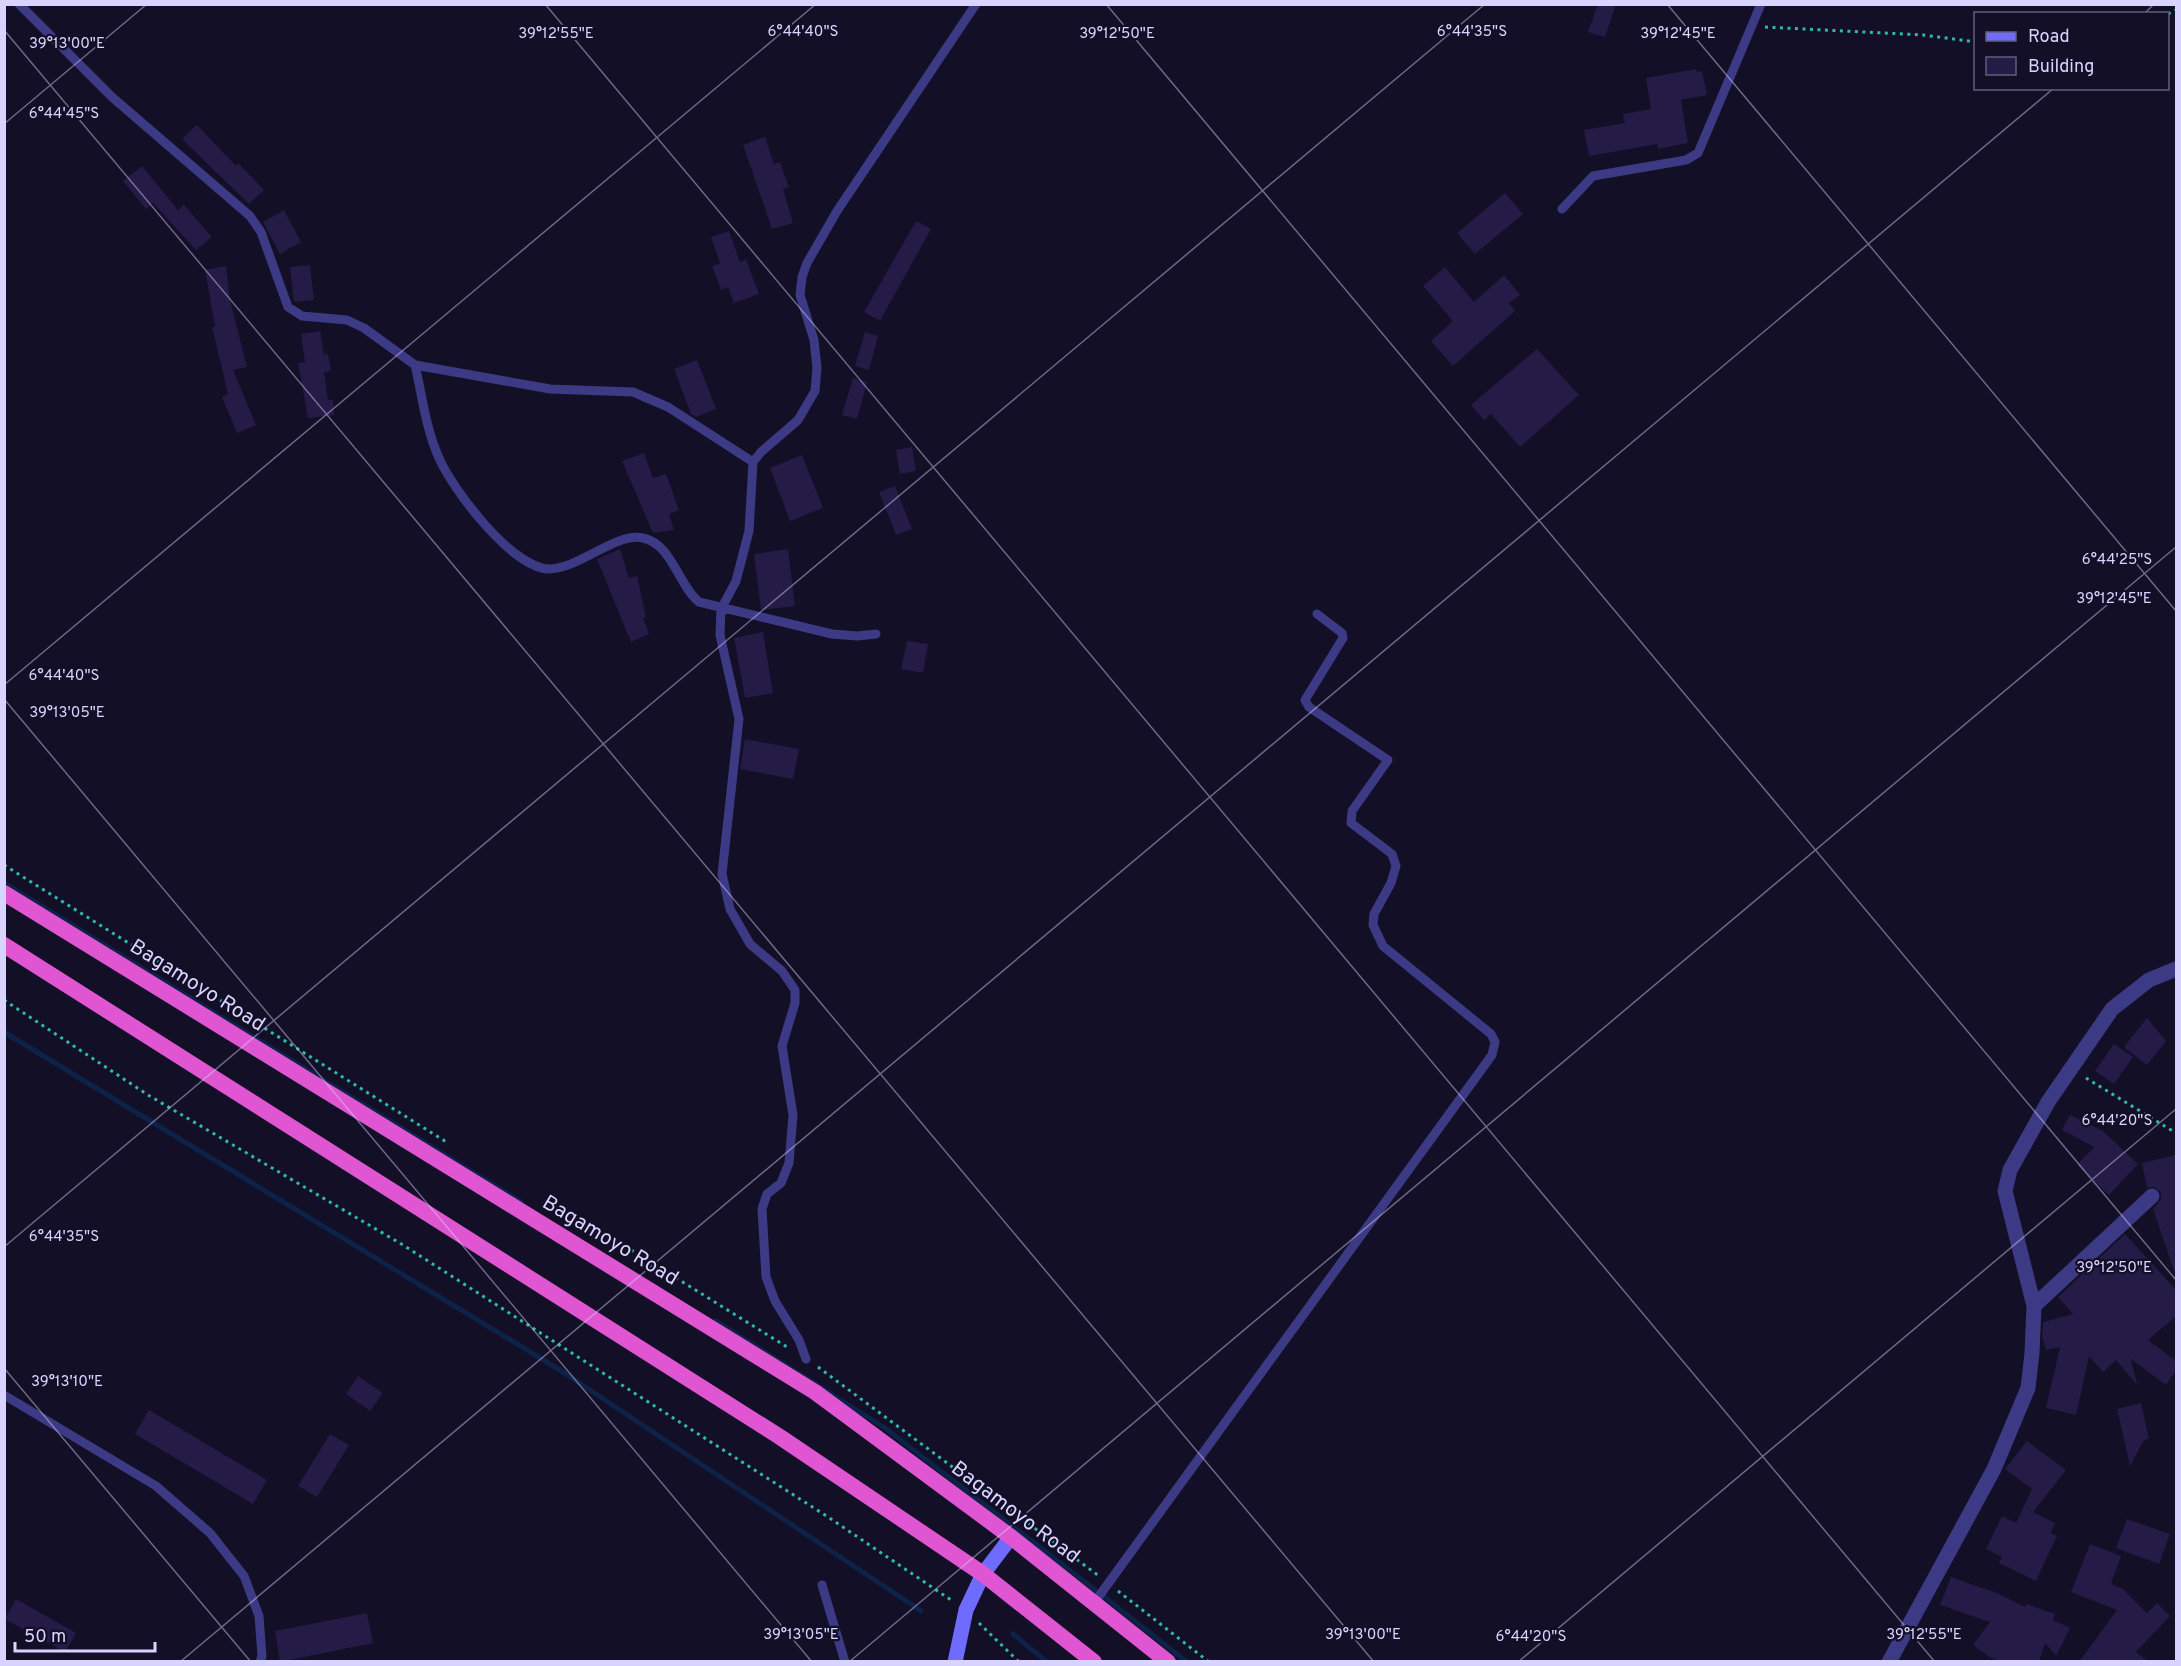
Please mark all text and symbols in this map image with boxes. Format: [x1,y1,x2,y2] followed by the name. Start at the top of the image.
[1974,12,2169,90] legend
[768,23,838,42] text: 6°44'40"S
[1437,23,1507,42] text: 6°44'35"S
[518,25,594,44] text: 39°12'55"E
[1079,25,1155,44] text: 39°12'50"E
[1640,25,1716,44] text: 39°12'45"E
[2028,26,2070,49] text: Road
[29,35,105,54] text: 39°13'00"E
[2028,56,2094,79] text: Building
[29,105,99,124] text: 6°44'45"S
[2082,551,2152,570] text: 6°44'25"S
[2076,590,2152,609] text: 39°12'45"E
[29,667,99,686] text: 6°44'40"S
[29,704,105,723] text: 39°13'05"E
[124,934,270,1038] street label: Bagamoyo Road
[2082,1112,2152,1131] text: 6°44'20"S
[537,1190,683,1292] street label: Bagamoyo Road
[29,1228,99,1247] text: 6°44'35"S
[2076,1259,2152,1278] text: 39°12'50"E
[31,1373,103,1392] text: 39°13'10"E
[945,1456,1085,1570] street label: Bagamoyo Road
[15,1615,154,1653] scale bar
[24,1626,66,1649] text: 50 m
[763,1626,839,1645] text: 39°13'05"E
[1325,1626,1401,1645] text: 39°13'00"E
[1886,1626,1962,1645] text: 39°12'55"E
[1496,1628,1566,1647] text: 6°44'20"S

